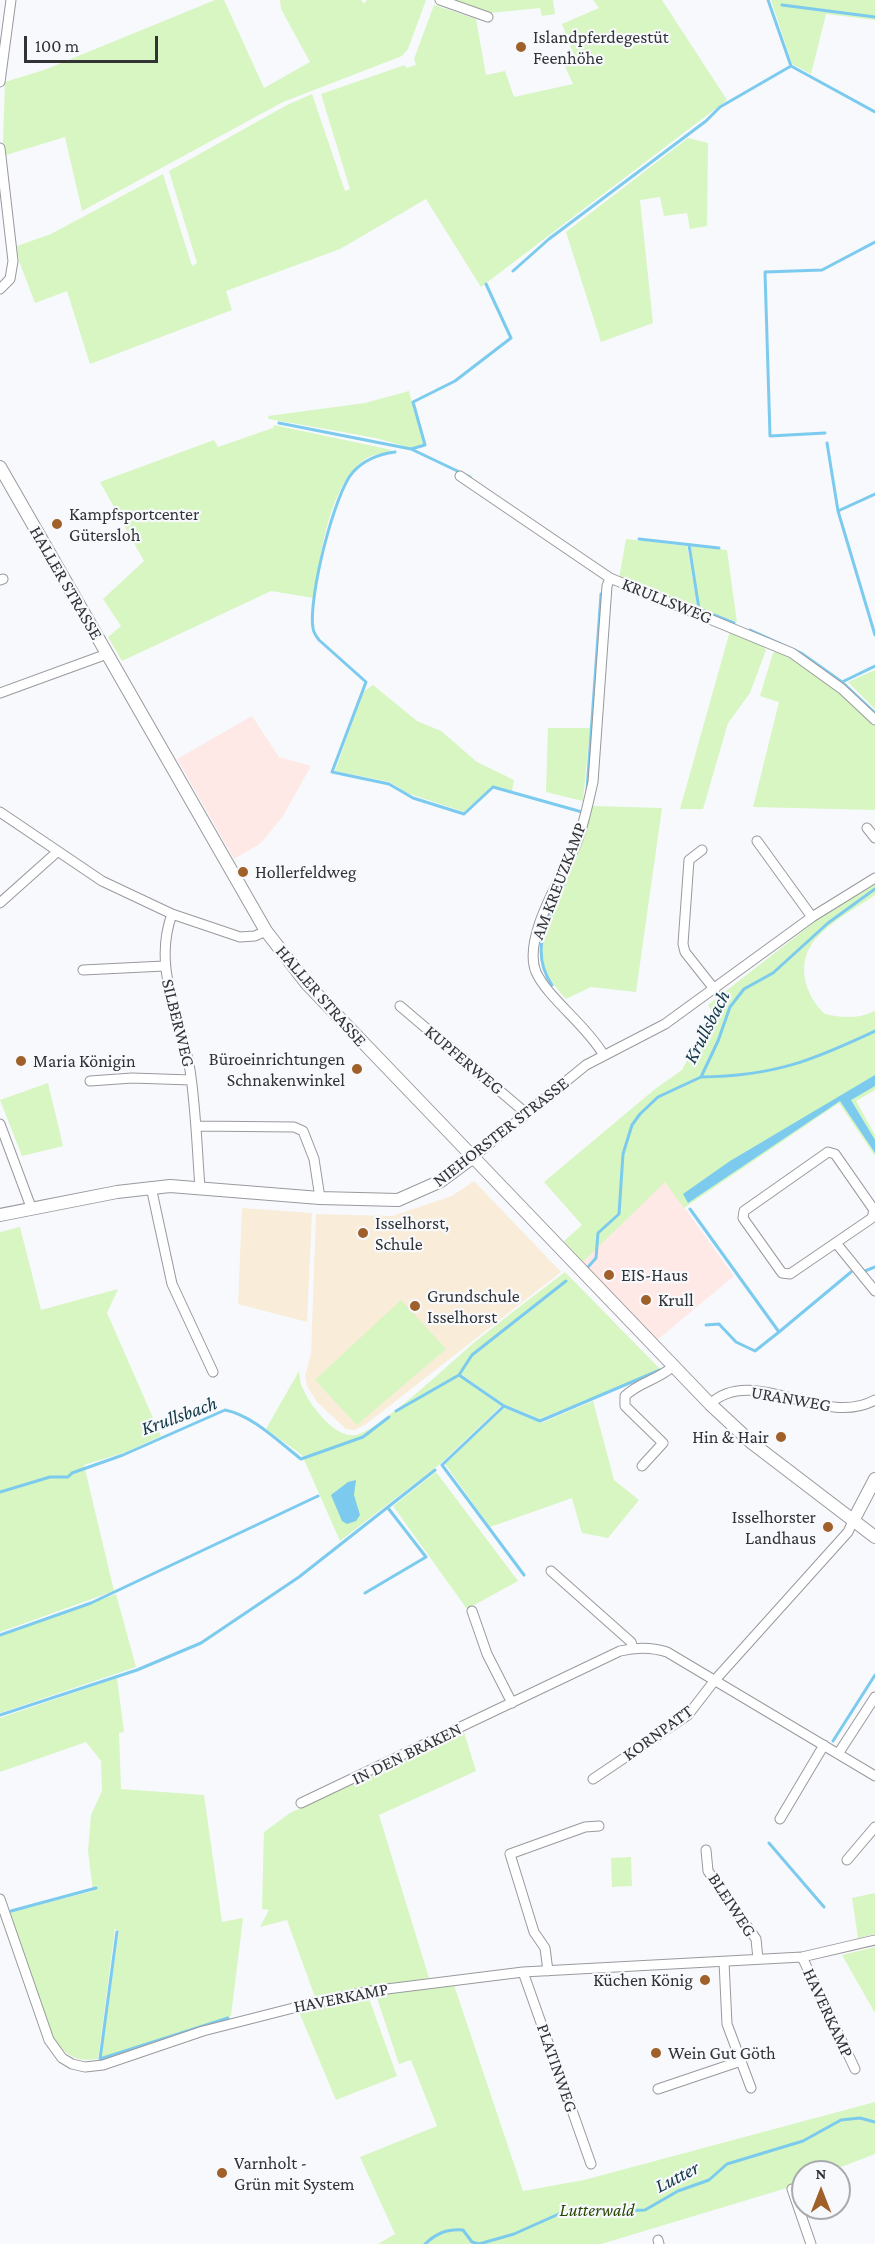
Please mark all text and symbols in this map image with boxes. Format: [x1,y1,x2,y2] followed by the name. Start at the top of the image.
[27,24,160,62] scale bar
[533,26,669,68] place label: Islandpferdegestüt Feenhöhe
[35,36,79,56] text: 100 m
[514,40,528,54] marker: Islandpferdegestüt Feenhöhe
[69,503,199,546] place label: Kampfsportcenter Gütersloh
[50,517,64,531] marker: Kampfsportcenter Gütersloh
[25,522,107,644] street label: HALLER STRASSE
[619,573,715,629] street label: KRULLSWEG
[527,819,591,943] street label: AM KREUZKAMP
[255,861,357,883] place label: Hollerfeldweg
[236,865,250,879] marker: Hollerfeldweg
[271,941,371,1051] street label: HALLER STRASSE
[157,977,199,1069] street label: SILBERWEG
[678,986,736,1068] water label: Krullsbach
[420,1021,508,1099] street label: KUPFERWEG
[209,1048,345,1090] place label: Büroeinrichtungen Schnakenwinkel
[33,1050,136,1072] place label: Maria Königin
[14,1054,28,1068] marker: Maria Königin
[350,1062,364,1076] marker: Büroeinrichtungen Schnakenwinkel
[429,1072,573,1192] street label: NIEHORSTER STRASSE
[375,1212,449,1254] place label: Isselhorst, Schule
[356,1226,370,1240] marker: Isselhorst, Schule
[621,1264,688,1286] place label: EIS-Haus
[602,1268,616,1282] marker: EIS-Haus
[427,1285,520,1328] place label: Grundschule Isselhorst
[658,1289,694,1311] place label: Krull
[639,1293,653,1307] marker: Krull
[408,1299,422,1313] marker: Grundschule Isselhorst
[749,1381,833,1417] street label: URANWEG
[138,1391,220,1441] water label: Krullsbach
[692,1426,769,1448] place label: Hin & Hair
[774,1430,788,1444] marker: Hin & Hair
[732,1506,816,1549] place label: Isselhorster Landhaus
[821,1520,835,1534] marker: Isselhorster Landhaus
[619,1700,697,1766] street label: KORNPATT
[349,1718,465,1790] street label: IN DEN BRAKEN
[703,1869,761,1941] street label: BLEIWEG
[798,1965,858,2061] street label: HAVERKAMP
[593,1969,693,1991] place label: Küchen König
[698,1973,712,1987] marker: Küchen König
[292,1978,390,2018] street label: HAVERKAMP
[532,2021,582,2115] street label: PLATINWEG
[668,2042,776,2064] place label: Wein Gut Göth
[649,2046,663,2060] marker: Wein Gut Göth
[234,2152,355,2194] place label: Varnholt - Grün mit System
[651,2156,703,2198] water label: Lutter
[791,2160,851,2220] north arrow
[816,2165,826,2182] text: N
[215,2166,229,2180] marker: Varnholt - Grün mit System
[560,2199,634,2221] park label: Lutterwald

